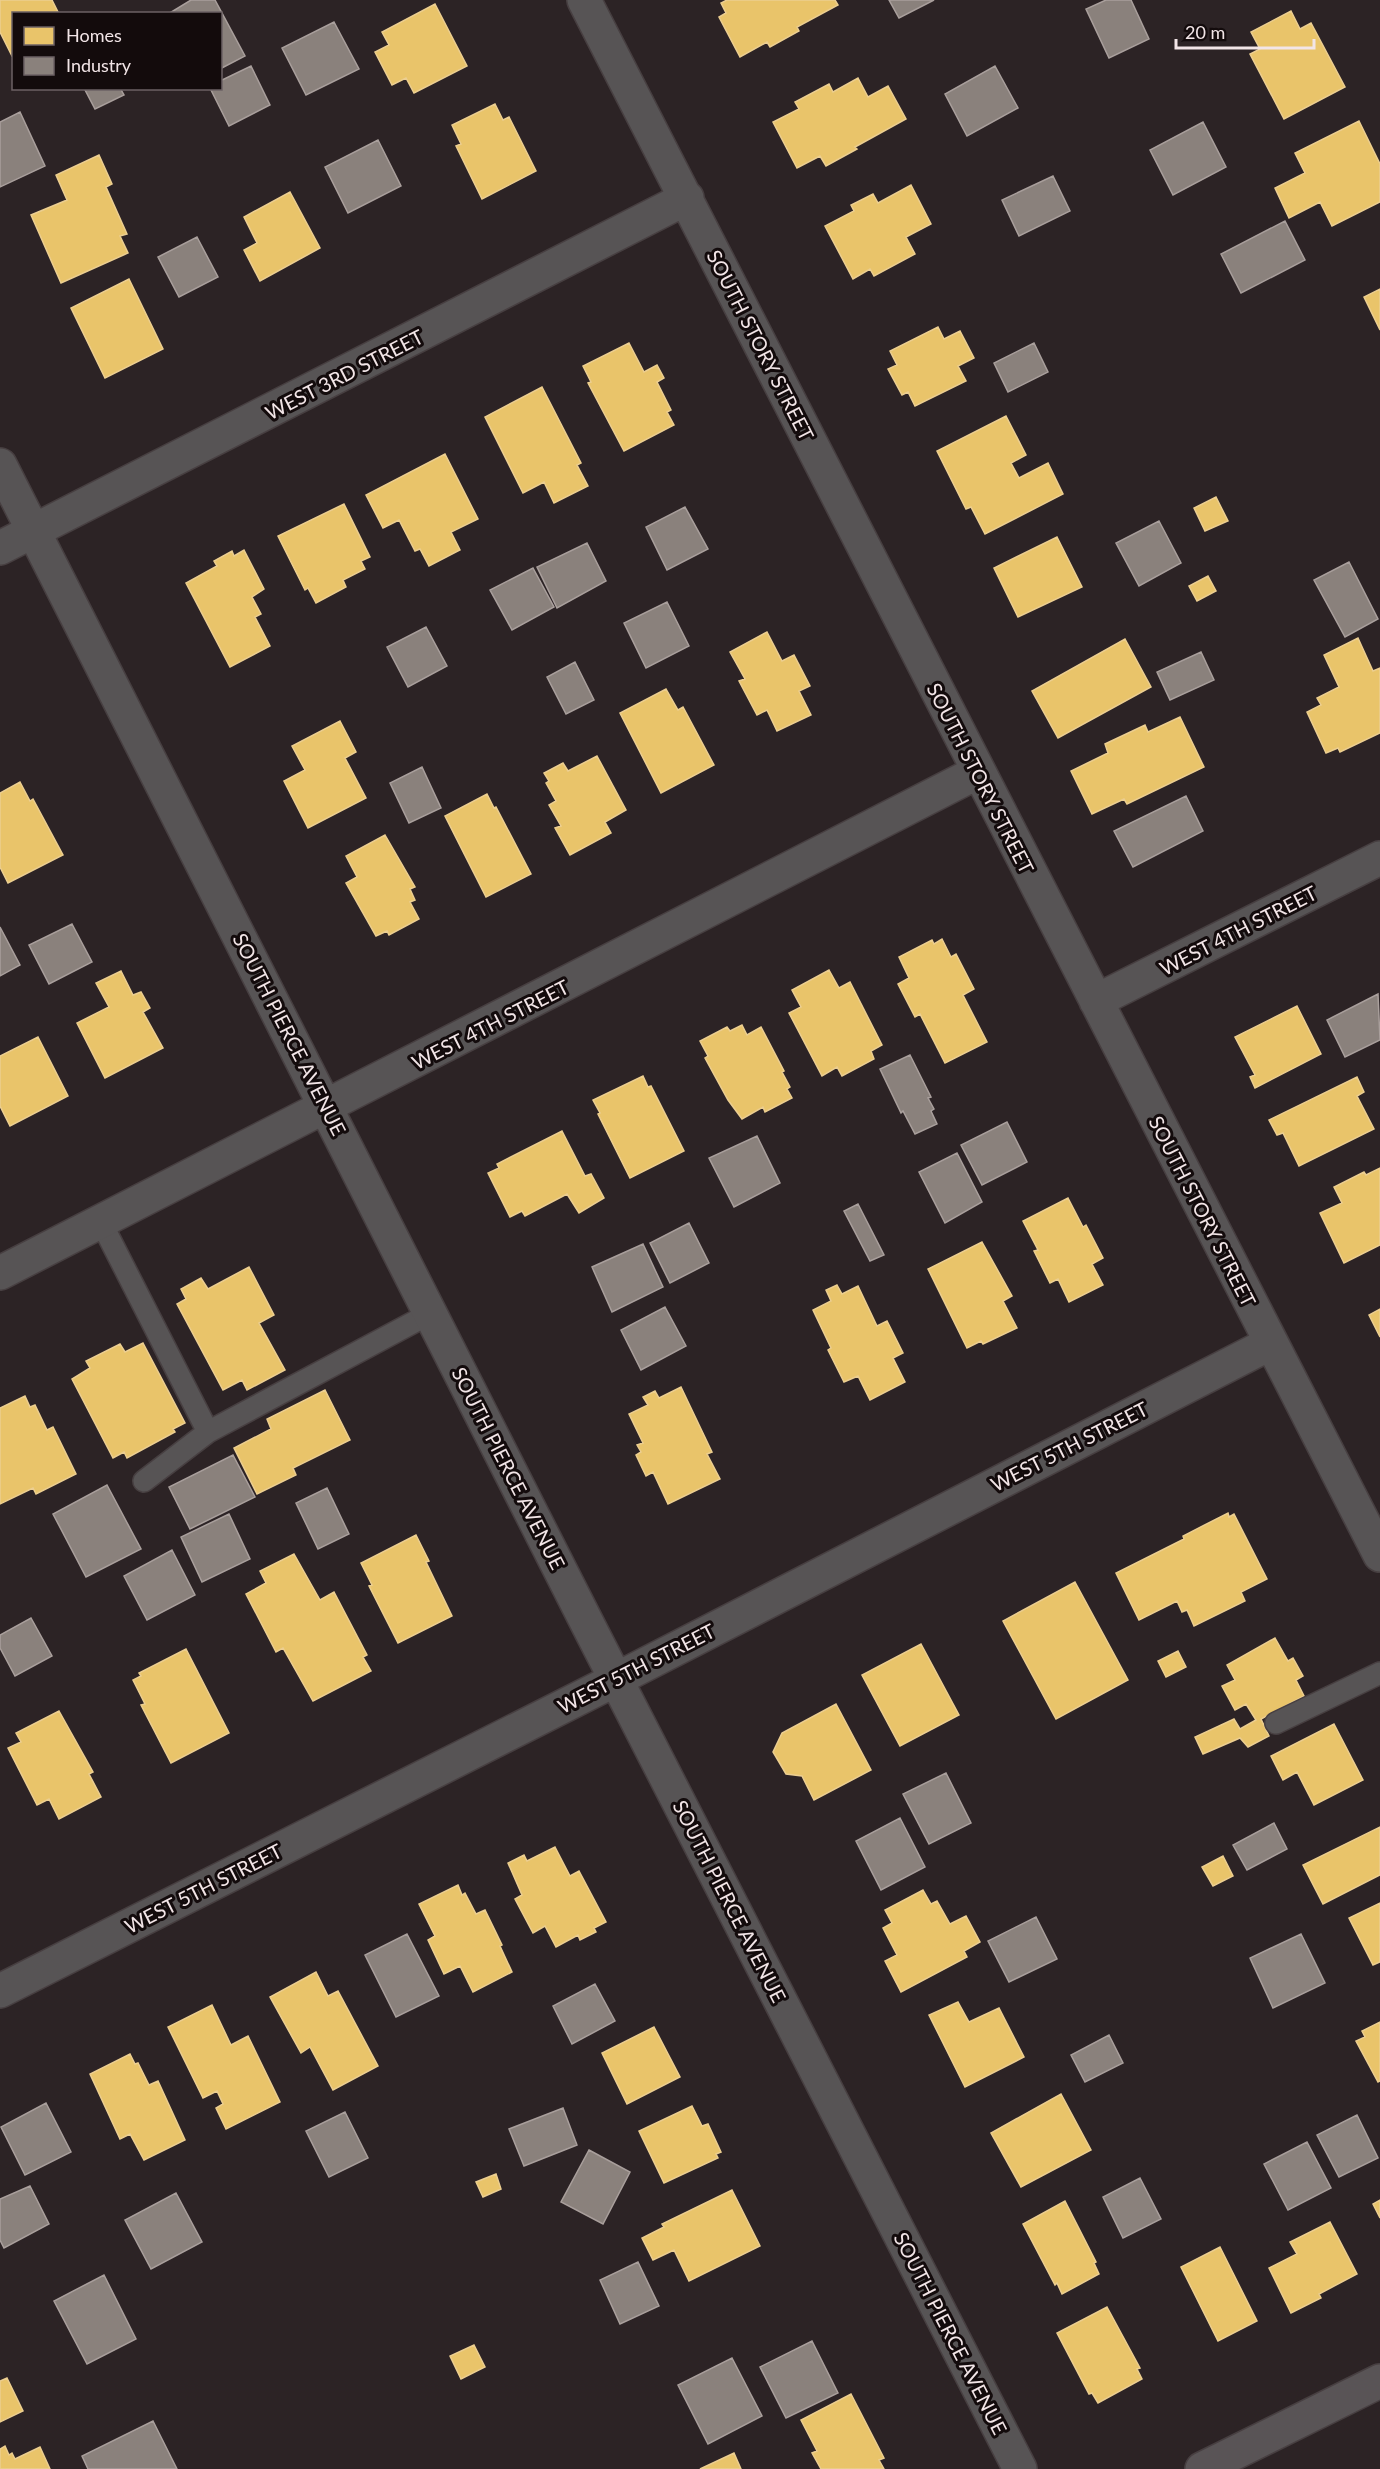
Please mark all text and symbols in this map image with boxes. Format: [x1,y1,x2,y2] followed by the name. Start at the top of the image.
[12,12,222,90] legend
[1176,12,1314,50] scale bar
[1185,21,1225,43] text: 20 m
[66,24,122,46] text: Homes
[66,54,132,76] text: Industry
[702,246,820,444] street label: SOUTH STORY STREET
[261,324,427,424] street label: WEST 3RD STREET
[922,679,1040,877] street label: SOUTH STORY STREET
[1155,880,1321,980] street label: WEST 4TH STREET
[229,929,351,1139] street label: SOUTH PIERCE AVENUE
[407,974,573,1074] street label: WEST 4TH STREET
[1144,1112,1262,1310] street label: SOUTH STORY STREET
[448,1363,570,1573] street label: SOUTH PIERCE AVENUE
[986,1396,1152,1496] street label: WEST 5TH STREET
[553,1618,719,1718] street label: WEST 5TH STREET
[669,1796,791,2006] street label: SOUTH PIERCE AVENUE
[120,1838,286,1938] street label: WEST 5TH STREET
[890,2228,1012,2438] street label: SOUTH PIERCE AVENUE

